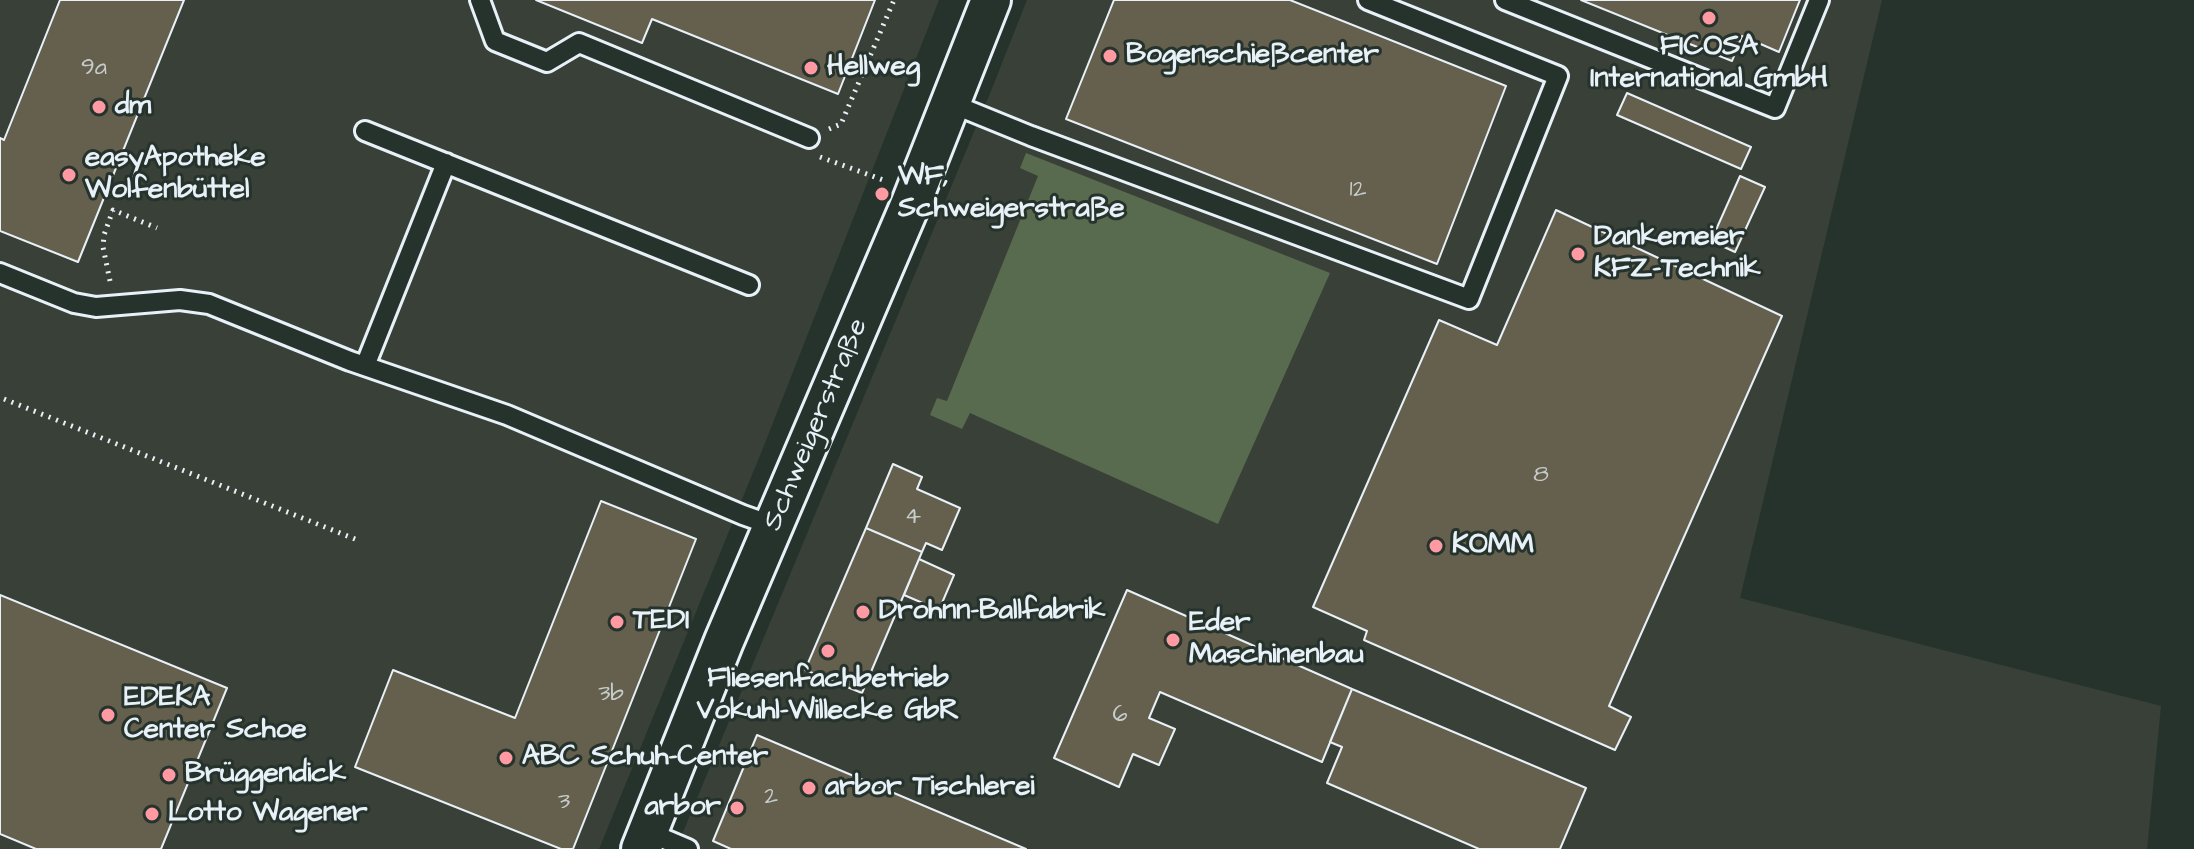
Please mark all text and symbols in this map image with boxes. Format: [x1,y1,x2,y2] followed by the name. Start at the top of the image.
[1700,9,1718,27] marker: FICOSA International GmbH
[1590,31,1828,97] place label: FICOSA International GmbH
[1126,39,1379,73] place label: Bogenschießcenter
[1101,47,1119,65] marker: Bogenschießcenter
[827,51,920,85] place label: Hellweg
[81,55,107,83] house number: 9a
[802,59,820,77] marker: Hellweg
[115,90,151,124] place label: dm
[90,98,108,116] marker: dm
[85,142,266,208] place label: easyApotheke Wolfenbüttel
[898,161,1125,227] place label: WF, Schweigerstraße
[60,166,78,184] marker: easyApotheke Wolfenbüttel
[1350,177,1366,205] house number: 12
[873,185,891,203] marker: WF, Schweigerstraße
[1594,221,1761,287] place label: Dankemeier KFZ-Technik
[1569,245,1587,263] marker: Dankemeier KFZ-Technik
[757,314,877,536] street label: Schweigerstraße
[1533,462,1549,490] house number: 8
[905,504,921,532] house number: 4
[1452,529,1534,563] place label: KOMM
[1427,537,1445,555] marker: KOMM
[879,595,1105,629] place label: Drohnn-Ballfabrik
[854,603,872,621] marker: Drohnn-Ballfabrik
[633,605,689,639] place label: TEDI
[1189,607,1364,673] place label: Eder Maschinenbau
[608,613,626,631] marker: TEDI
[1164,631,1182,649] marker: Eder Maschinenbau
[819,642,837,660] marker: Fliesenfachbetrieb Vokuhl-Willecke GbR
[697,663,959,729] place label: Fliesenfachbetrieb Vokuhl-Willecke GbR
[598,681,624,709] house number: 3b
[124,682,307,748] place label: EDEKA Center Schoe
[1112,702,1128,730] house number: 6
[99,706,117,724] marker: EDEKA Center Schoe
[522,741,768,775] place label: ABC Schuh-Center
[497,749,515,767] marker: ABC Schuh-Center
[185,758,346,792] place label: Brüggendick
[160,766,178,784] marker: Brüggendick
[825,771,1035,805] place label: arbor Tischlerei
[800,779,818,797] marker: arbor Tischlerei
[764,784,778,812] house number: 2
[558,789,570,817] house number: 3
[644,791,721,825] place label: arbor
[168,797,368,831] place label: Lotto Wagener
[728,799,746,817] marker: arbor
[143,805,161,823] marker: Lotto Wagener

